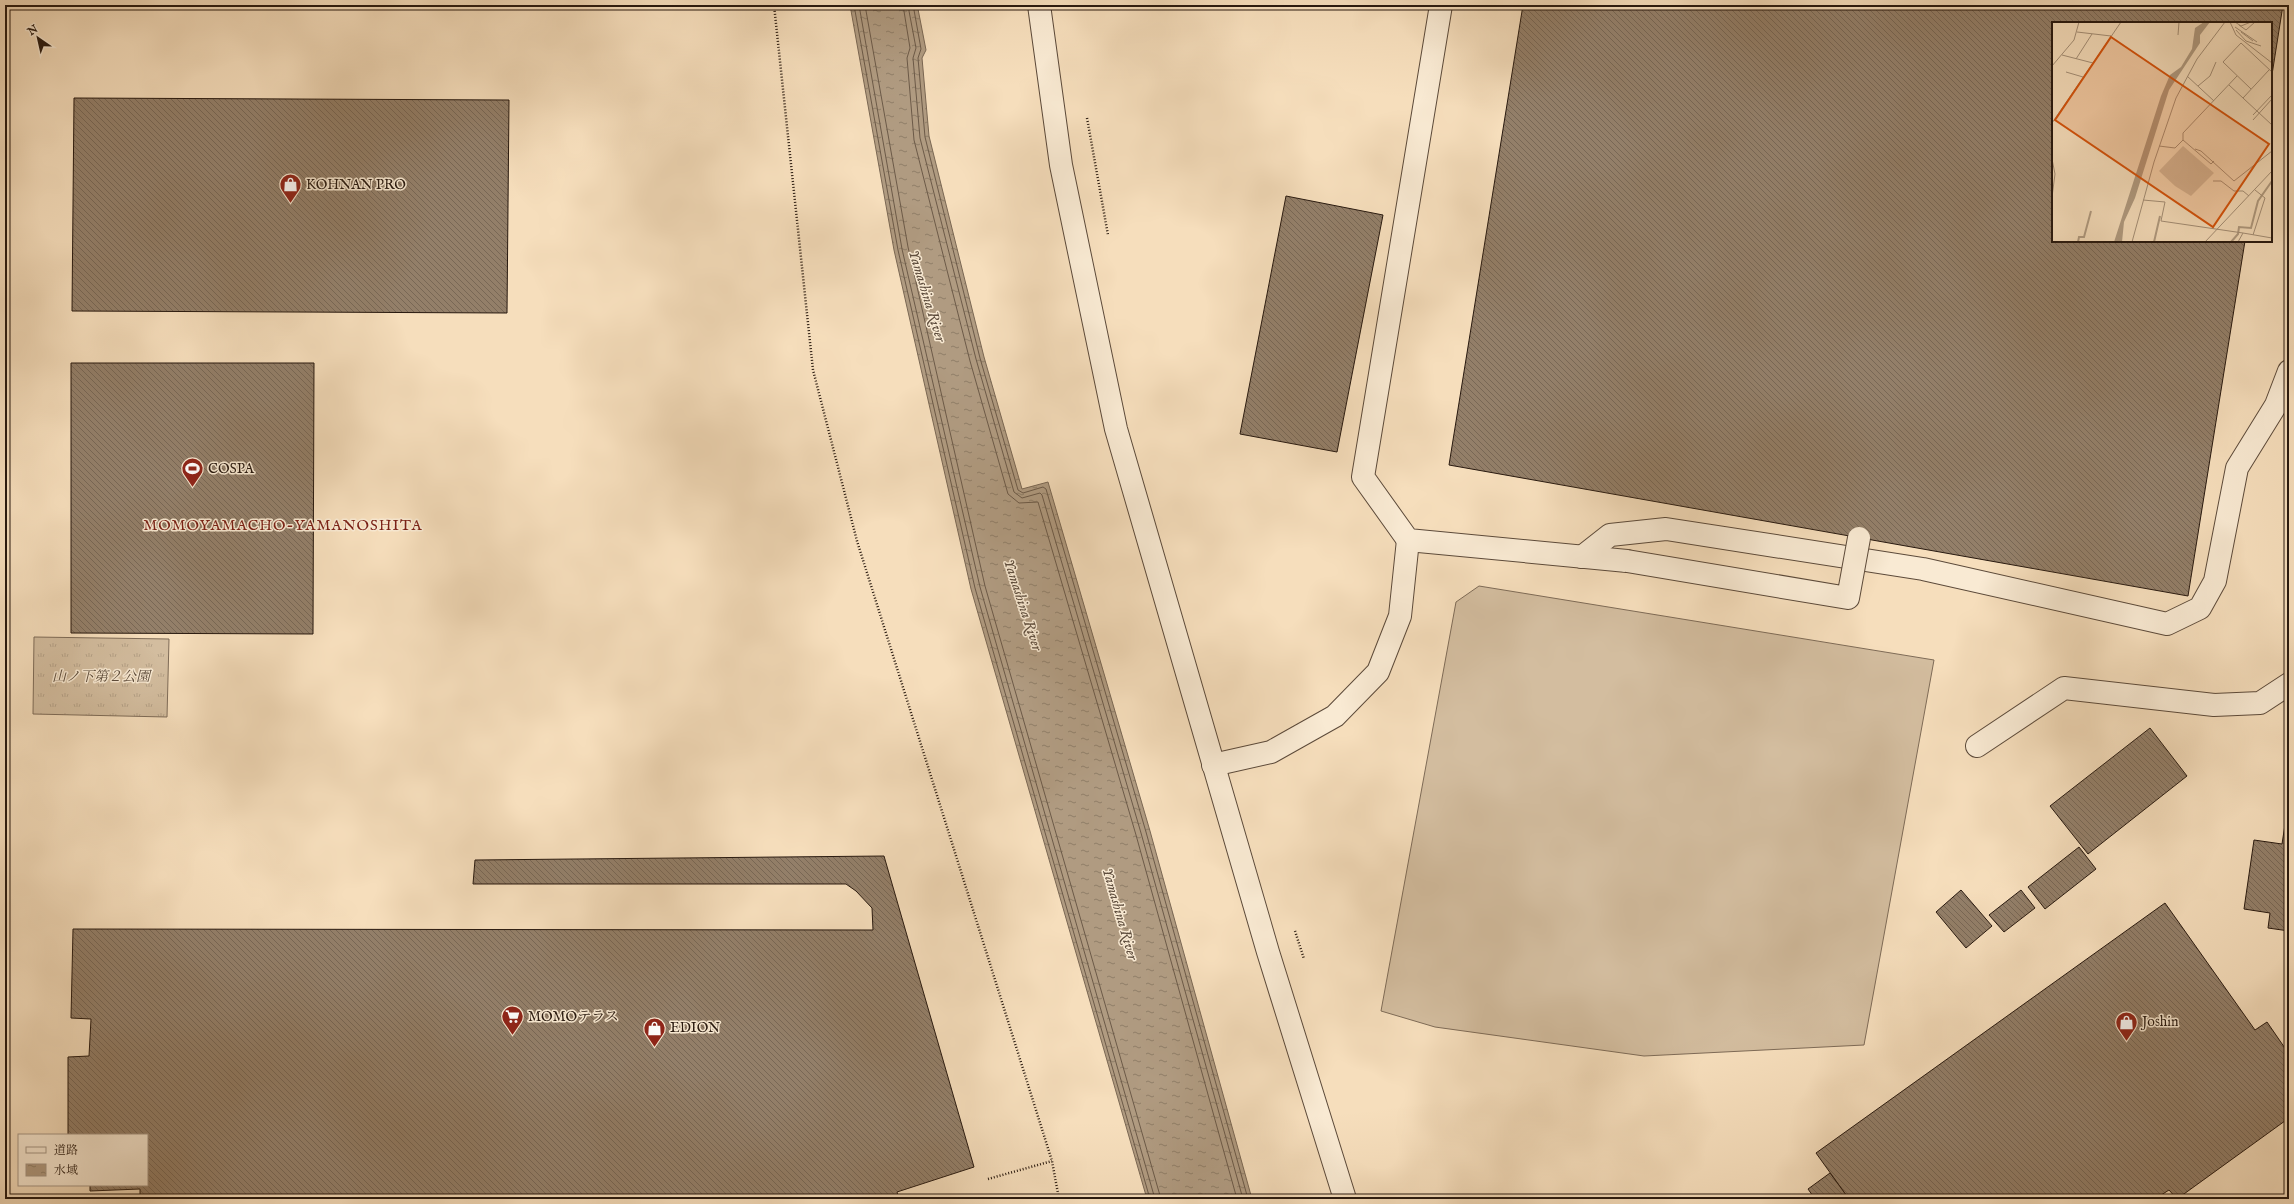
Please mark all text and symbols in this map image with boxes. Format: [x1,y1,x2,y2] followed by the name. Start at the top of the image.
[18,18,58,58] north arrow
[24,22,41,40] text: N
[2052,22,2272,242] inset map
[277,172,303,205] shop icon: KOHNAN PRO
[306,176,406,194] place label: KOHNAN PRO
[904,248,950,345] water label: Yamashina River
[179,456,205,489] sports icon: COSPA
[208,460,255,478] place label: COSPA
[143,516,423,535] district label: MOMOYAMACHO-YAMANOSHITA
[999,557,1047,654] water label: Yamashina River
[52,668,152,686] park label: 山ノ下第２公園
[1098,866,1143,963] water label: Yamashina River
[500,1004,526,1037] supermarket icon: MOMOテラス
[528,1008,619,1026] place label: MOMOテラス
[2113,1009,2139,1042] shop icon: Joshin
[2140,1013,2179,1031] place label: Joshin
[642,1015,668,1048] shop icon: EDION
[670,1019,720,1037] place label: EDION
[18,1134,148,1186] legend
[54,1143,78,1158] text: 道路
[54,1163,78,1178] text: 水域

